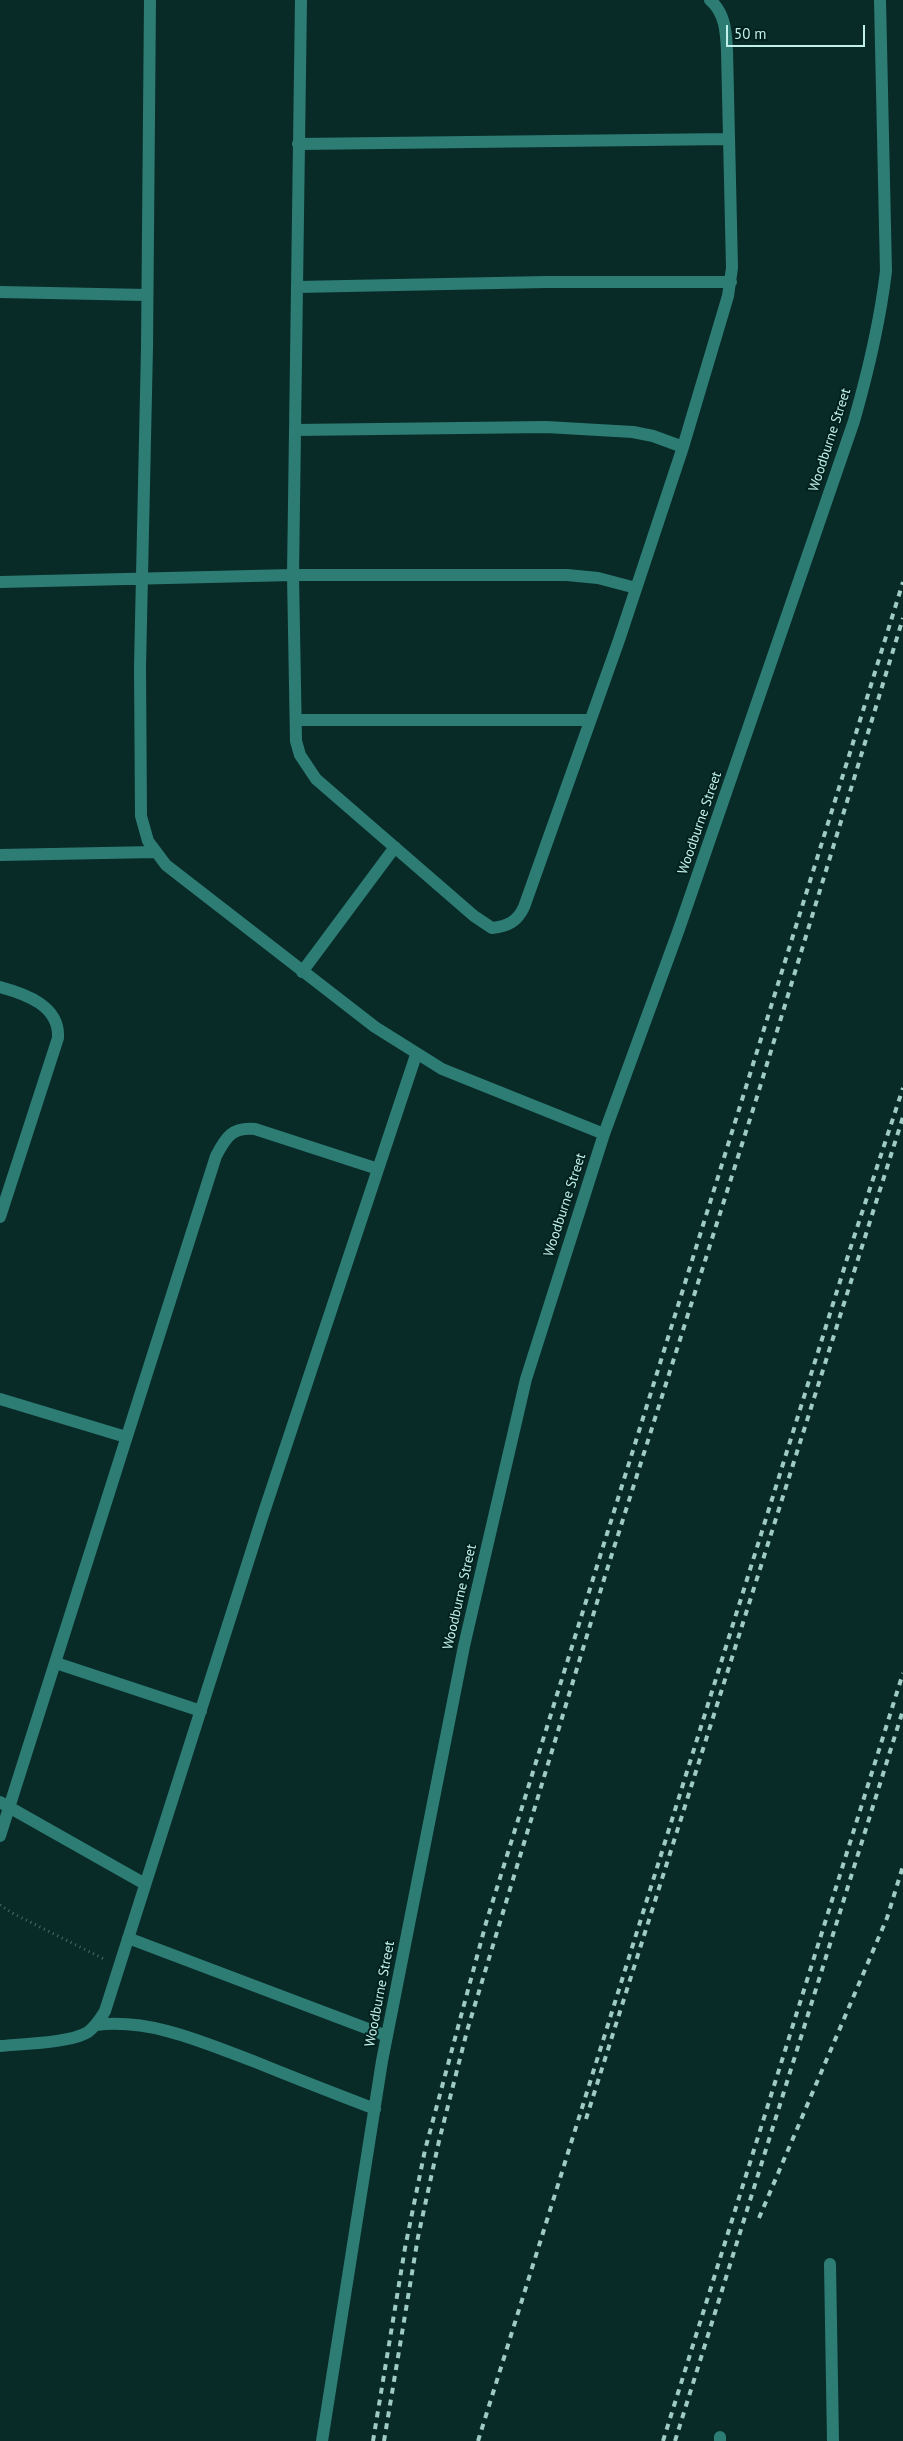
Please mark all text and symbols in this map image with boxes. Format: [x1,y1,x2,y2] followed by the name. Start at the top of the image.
[728,15,867,47] scale bar
[734,24,767,43] text: 50 m
[805,386,855,494] street label: Woodburne Street
[675,769,725,877] street label: Woodburne Street
[540,1151,590,1259] street label: Woodburne Street
[440,1543,480,1651] street label: Woodburne Street
[361,1940,399,2048] street label: Woodburne Street

